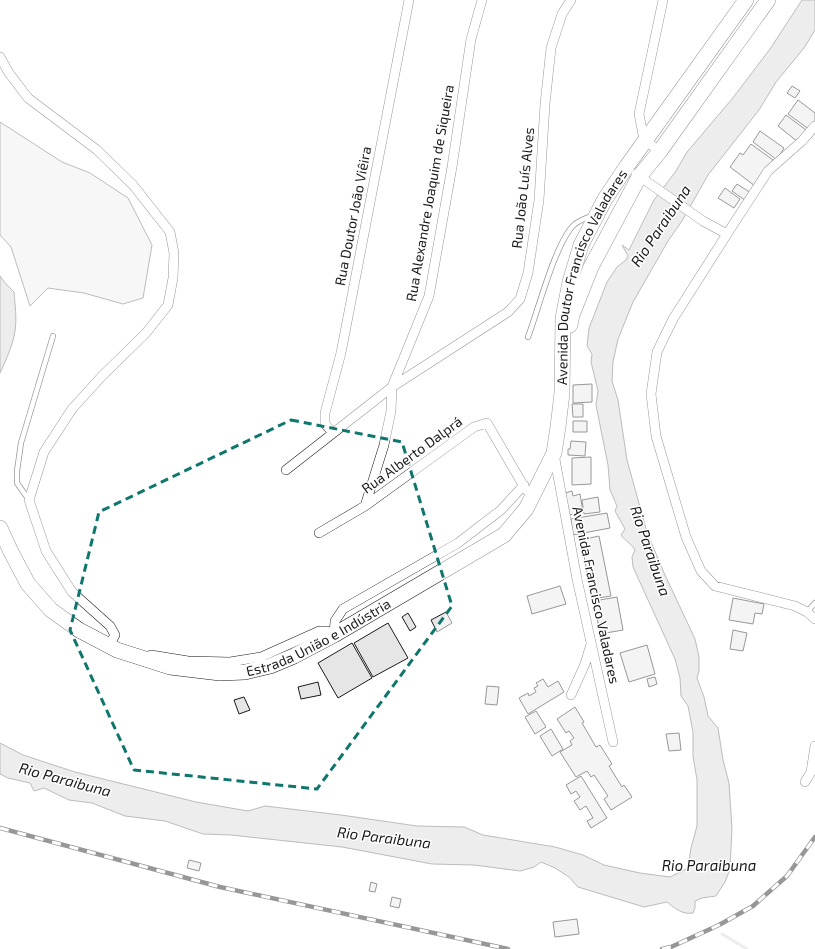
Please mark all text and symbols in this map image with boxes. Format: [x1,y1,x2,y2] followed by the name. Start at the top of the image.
[402,83,457,303] street label: Rua Alexandre Joaquim de Siqueira
[508,127,537,249] street label: Rua João Luís Alves
[331,145,374,287] street label: Rua Doutor João Viêira
[553,166,630,385] street label: Avenida Doutor Francisco Valadares
[626,181,694,270] water label: Rio Paraibuna
[358,412,465,497] street label: Rua Alberto Dalprá
[627,503,675,598] water label: Rio Paraibuna
[569,505,624,685] street label: Avenida Francisco Valadares
[244,595,394,679] street label: Estrada União e Indústria
[17,758,113,800] water label: Rio Paraibuna
[336,822,432,852] water label: Rio Paraibuna
[662,856,756,874] water label: Rio Paraibuna

